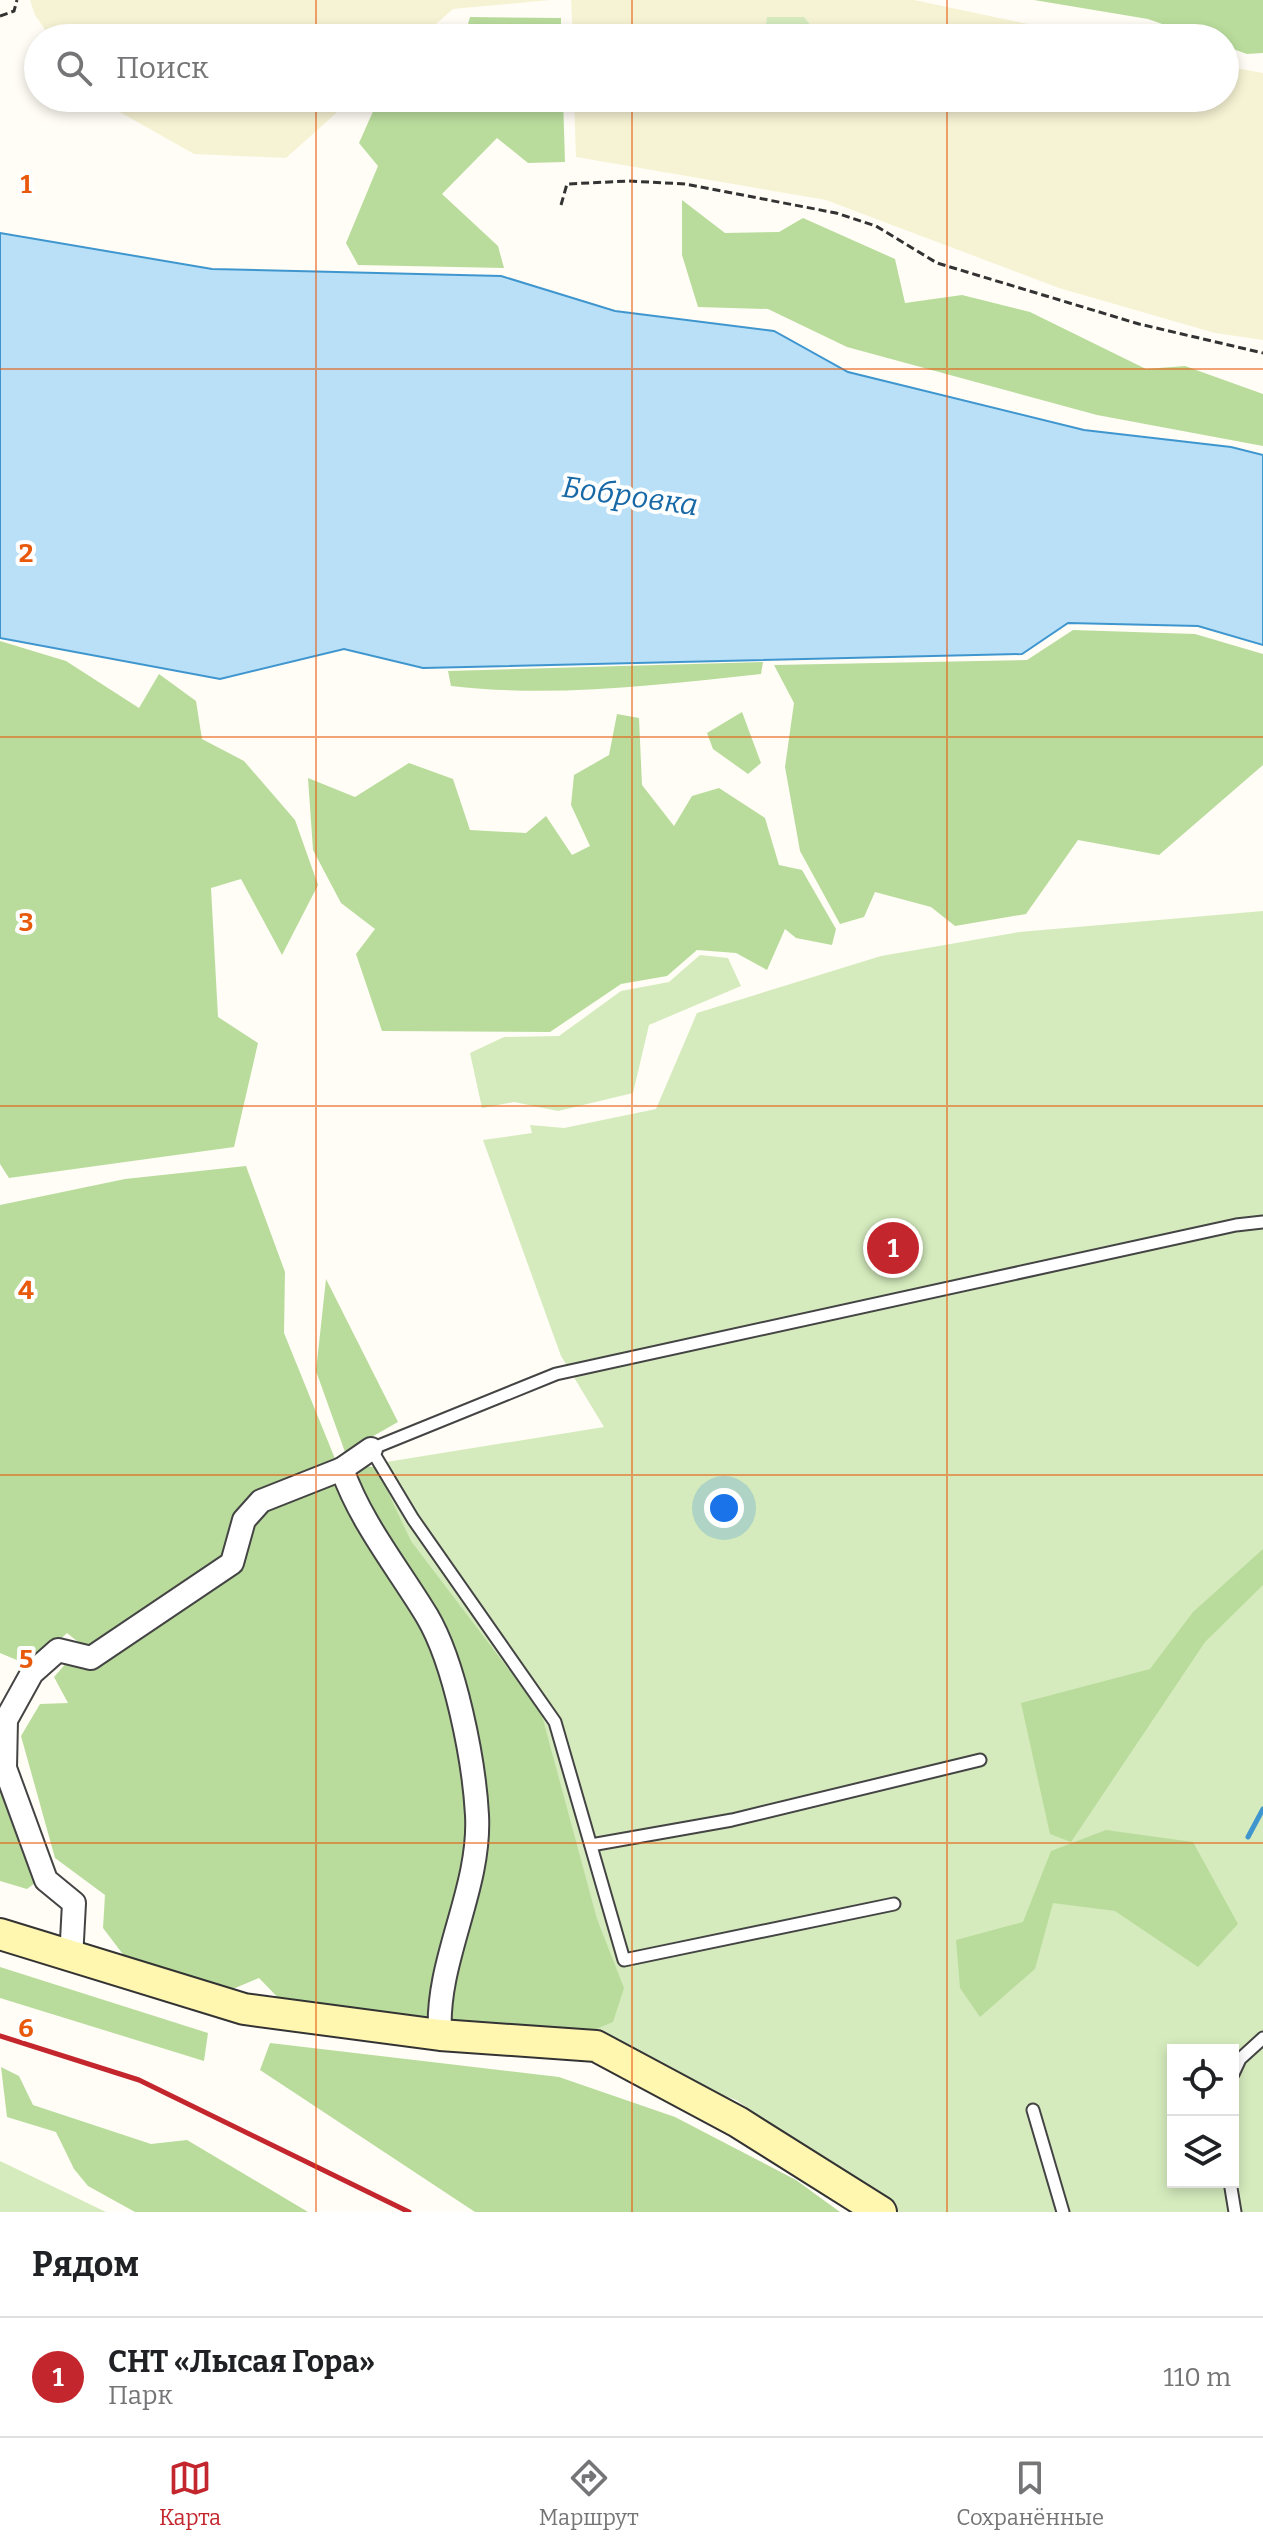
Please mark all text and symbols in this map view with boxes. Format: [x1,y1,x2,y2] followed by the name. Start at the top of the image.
[24,24,1239,112] search box
[52,46,96,90] icon: search
[116,50,209,86] text: Поиск
[20,169,32,200] text: 1
[560,469,700,523] water label: Бобровка
[19,538,33,569] text: 2
[19,907,33,938] text: 3
[867,1218,919,1278] pin: 1
[18,1275,34,1306] text: 4
[704,1488,744,1528] your location
[19,1644,33,1675] text: 5
[18,2013,34,2044] text: 6
[1167,2044,1239,2188] map controls
[1167,2044,1239,2116] button: locate
[1167,2116,1239,2188] button: layers
[32,2244,139,2285] text: Рядом
[108,2344,375,2380] text: СНТ «Лысая Гора»
[52,2362,64,2393] text: 1
[1163,2362,1231,2393] text: 110 m
[108,2380,173,2411] text: Парк
[159,2456,221,2531] tab: Карта
[539,2456,638,2531] tab: Маршрут
[956,2456,1104,2531] tab: Сохранённые

